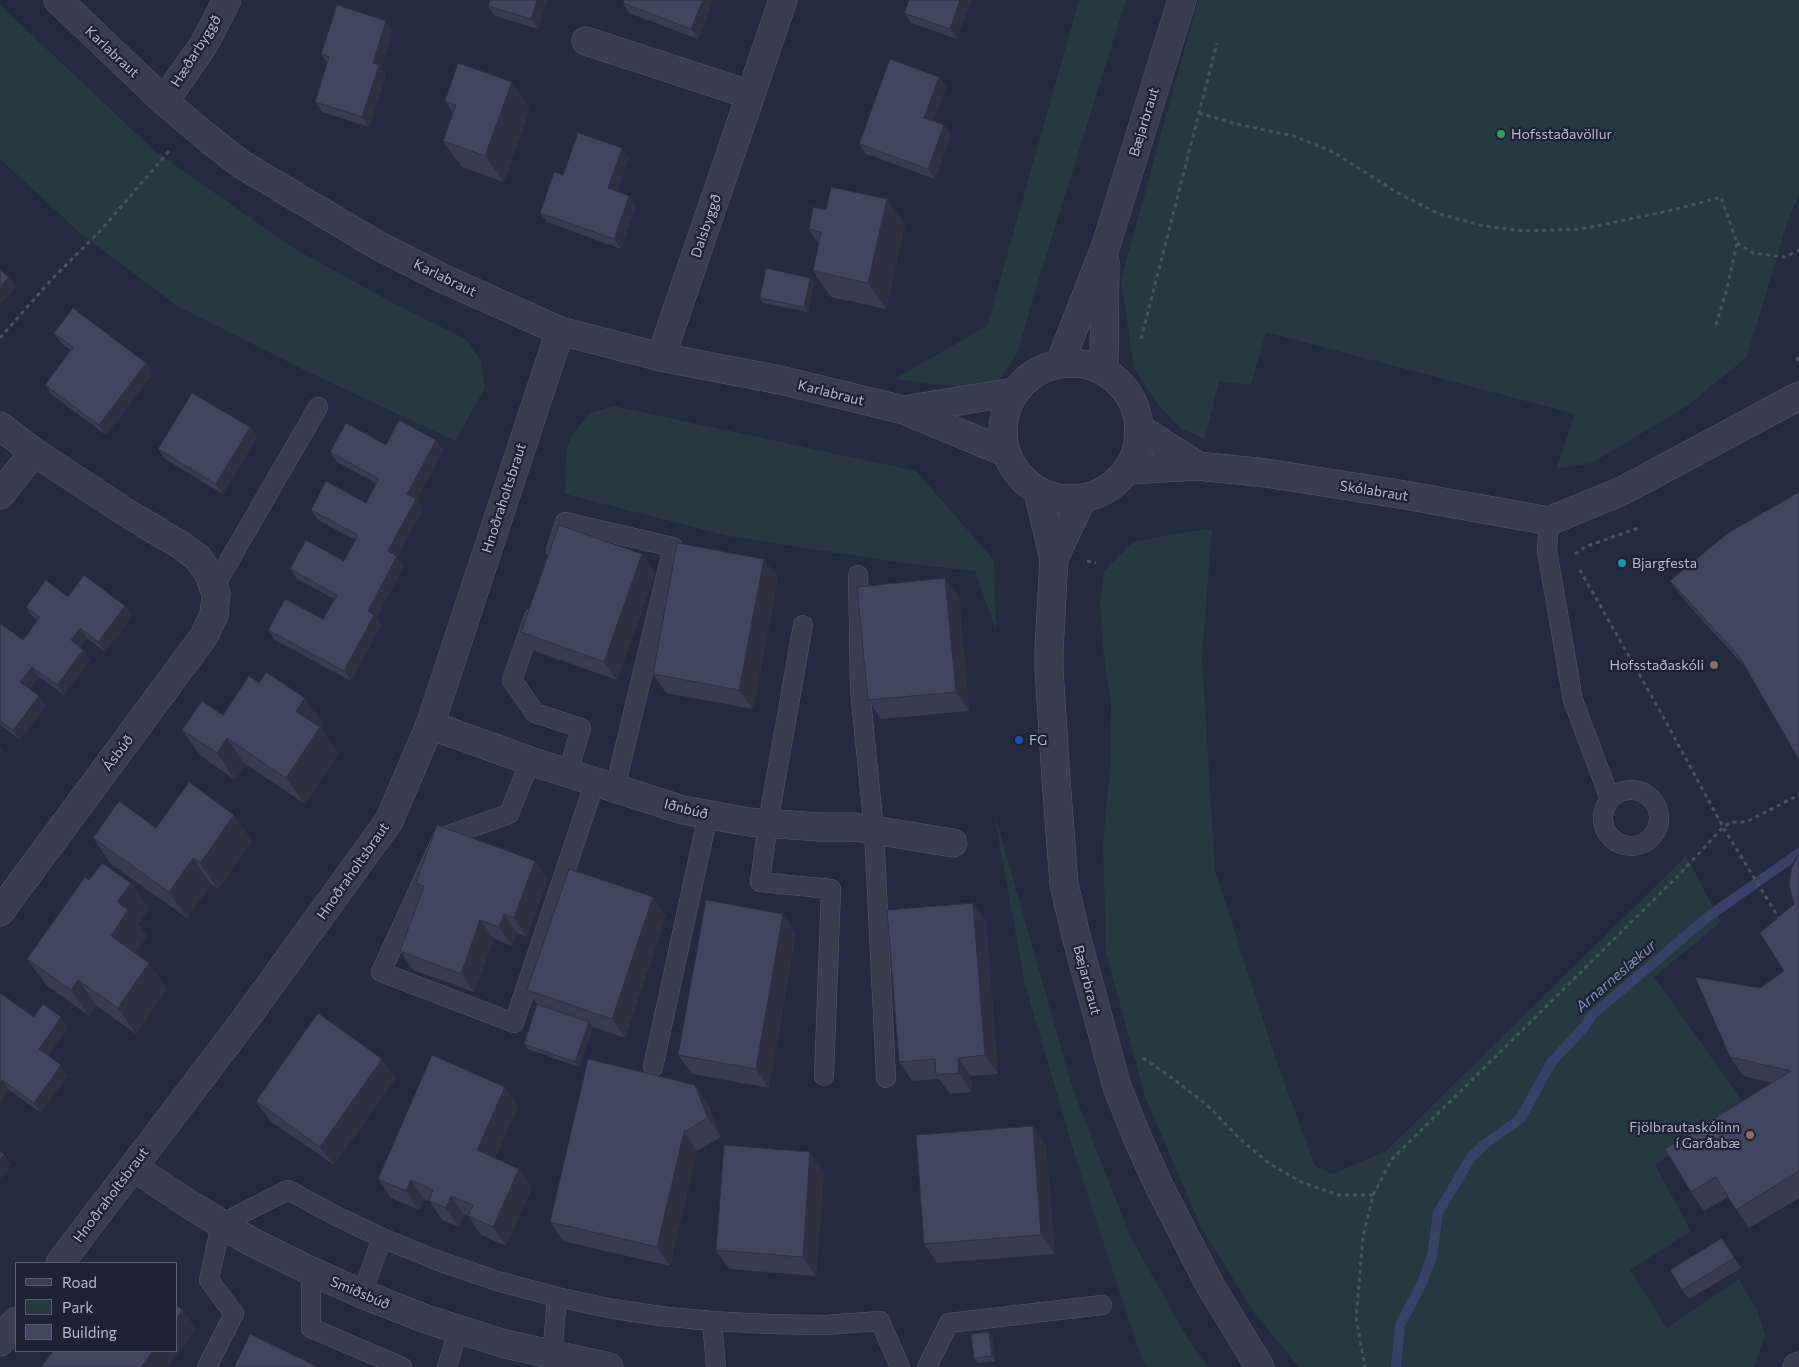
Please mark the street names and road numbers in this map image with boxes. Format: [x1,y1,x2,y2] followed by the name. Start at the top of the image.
[167,12,225,90] street label: Hæðarbyggð
[81,23,143,81] street label: Karlabraut
[1126,85,1162,159] street label: Bæjarbraut
[687,192,725,260] street label: Dalsbyggð
[411,256,479,300] street label: Karlabraut
[796,377,866,409] street label: Karlabraut
[478,441,530,555] street label: Hnoðraholtsbraut
[1338,477,1410,505] street label: Skólabraut
[99,732,137,774] street label: Ásbúð
[662,795,710,823] street label: Iðnbúð
[313,819,393,923] street label: Hnoðraholtsbraut
[1070,943,1104,1017] street label: Bæjarbraut
[70,1144,152,1246] street label: Hnoðraholtsbraut
[328,1273,392,1313] street label: Smiðsbúð

